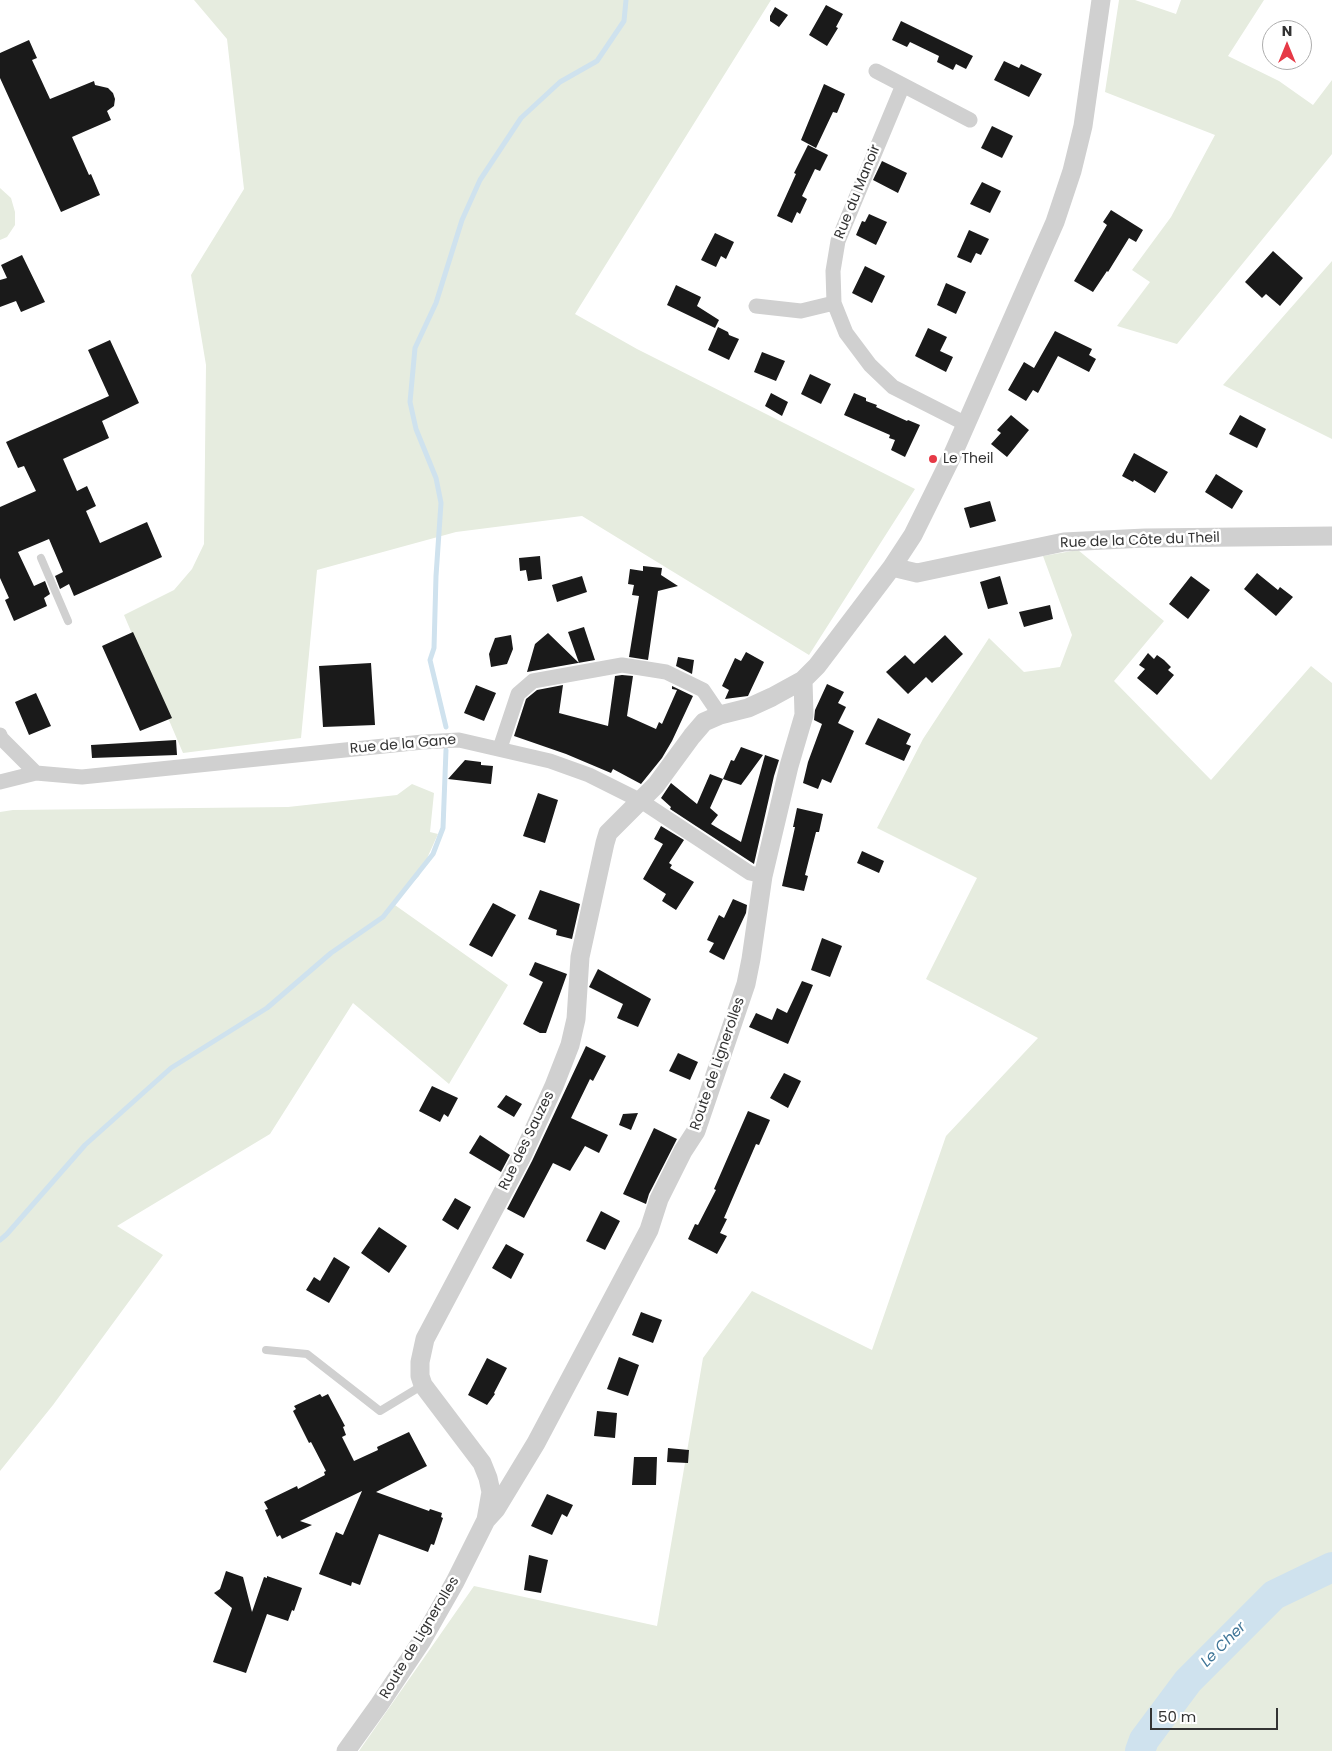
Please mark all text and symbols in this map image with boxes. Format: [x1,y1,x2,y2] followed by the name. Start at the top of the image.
[1262,20,1312,70] north arrow
[1282,21,1292,41] text: N
[831,142,885,242] street label: Rue du Manoir
[943,451,994,467] place label: Le Theil
[927,453,939,465] marker: Le Theil
[1060,530,1220,552] street label: Rue de la Côte du Theil
[349,732,457,758] street label: Rue de la Gane
[687,995,749,1133] street label: Route de Lignerolles
[496,1089,558,1193] street label: Rue des Sauzes
[377,1574,463,1702] street label: Route de Lignerolles
[1198,1619,1250,1671] water label: Le Cher
[1152,1698,1280,1730] scale bar
[1158,1706,1196,1727] text: 50 m

